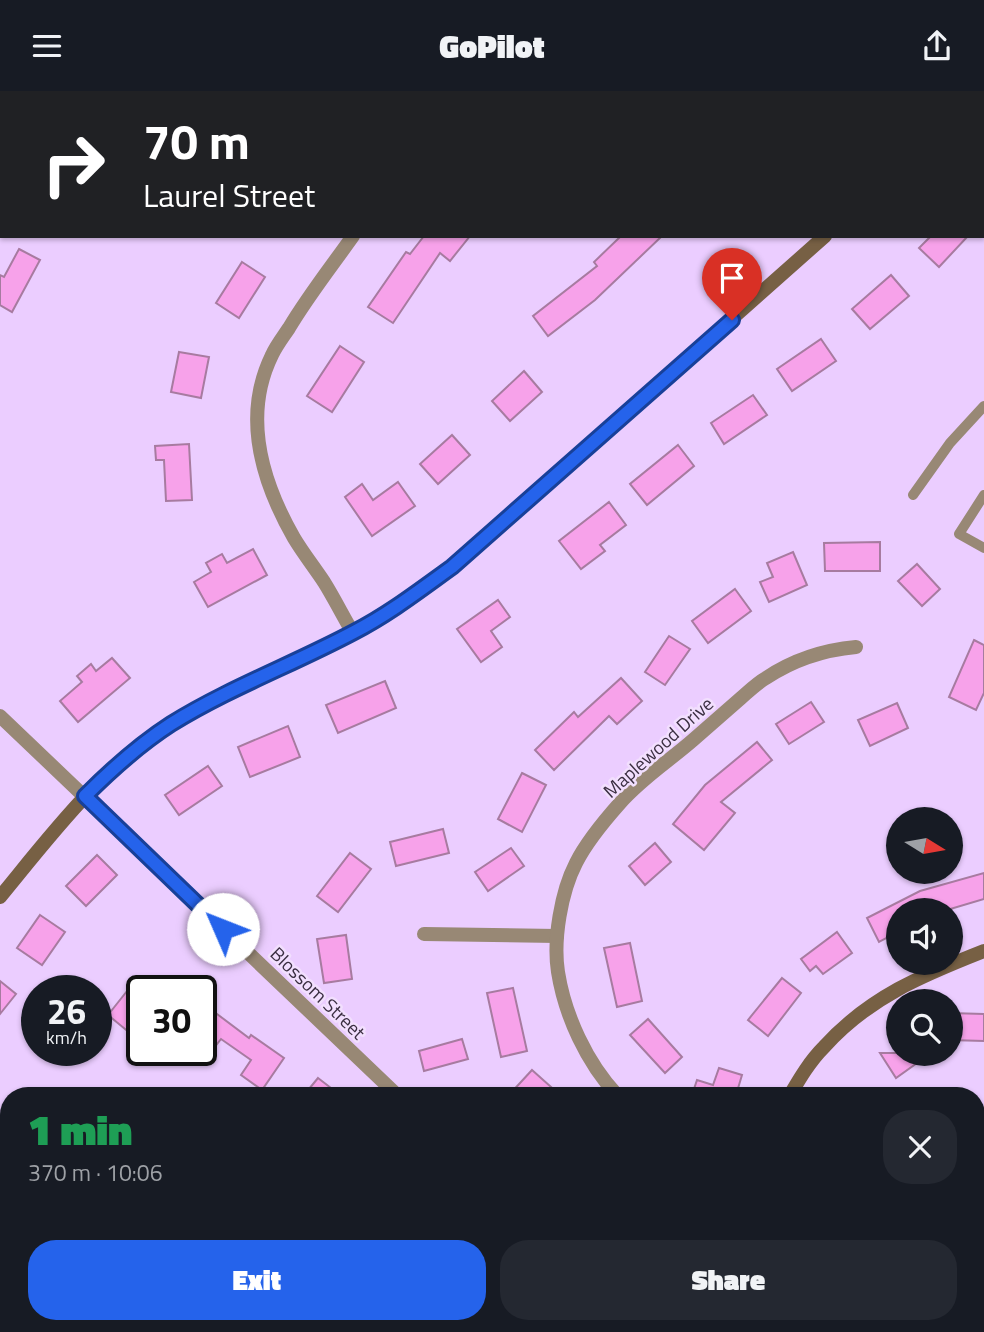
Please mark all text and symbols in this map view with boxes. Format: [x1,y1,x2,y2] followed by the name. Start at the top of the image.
[439,22,545,70] text: GoPilot
[28,27,66,65] icon: menu
[918,27,956,65] icon: share
[143,103,250,178] text: 70 m
[28,119,119,210] icon: right
[143,171,315,219] text: Laurel Street
[702,248,762,320] pin
[713,259,751,297] icon: arrive
[596,689,719,804] street label: Maplewood Drive
[886,807,962,884] north arrow
[886,807,963,1066] map controls
[186,892,260,966] position arrow
[886,898,963,975] button: sound
[264,940,373,1046] street label: Blossom Street
[126,975,217,1066] speed limit sign: 30
[47,984,86,1038] text: 26
[886,989,963,1066] button: search
[46,1024,87,1051] text: km/h
[28,1097,132,1161] text: 1 min
[883,1110,957,1184] button: close
[28,1155,163,1190] text: 370 m · 10:06
[28,1240,486,1320] button: Exit
[500,1240,957,1320] button: Share

